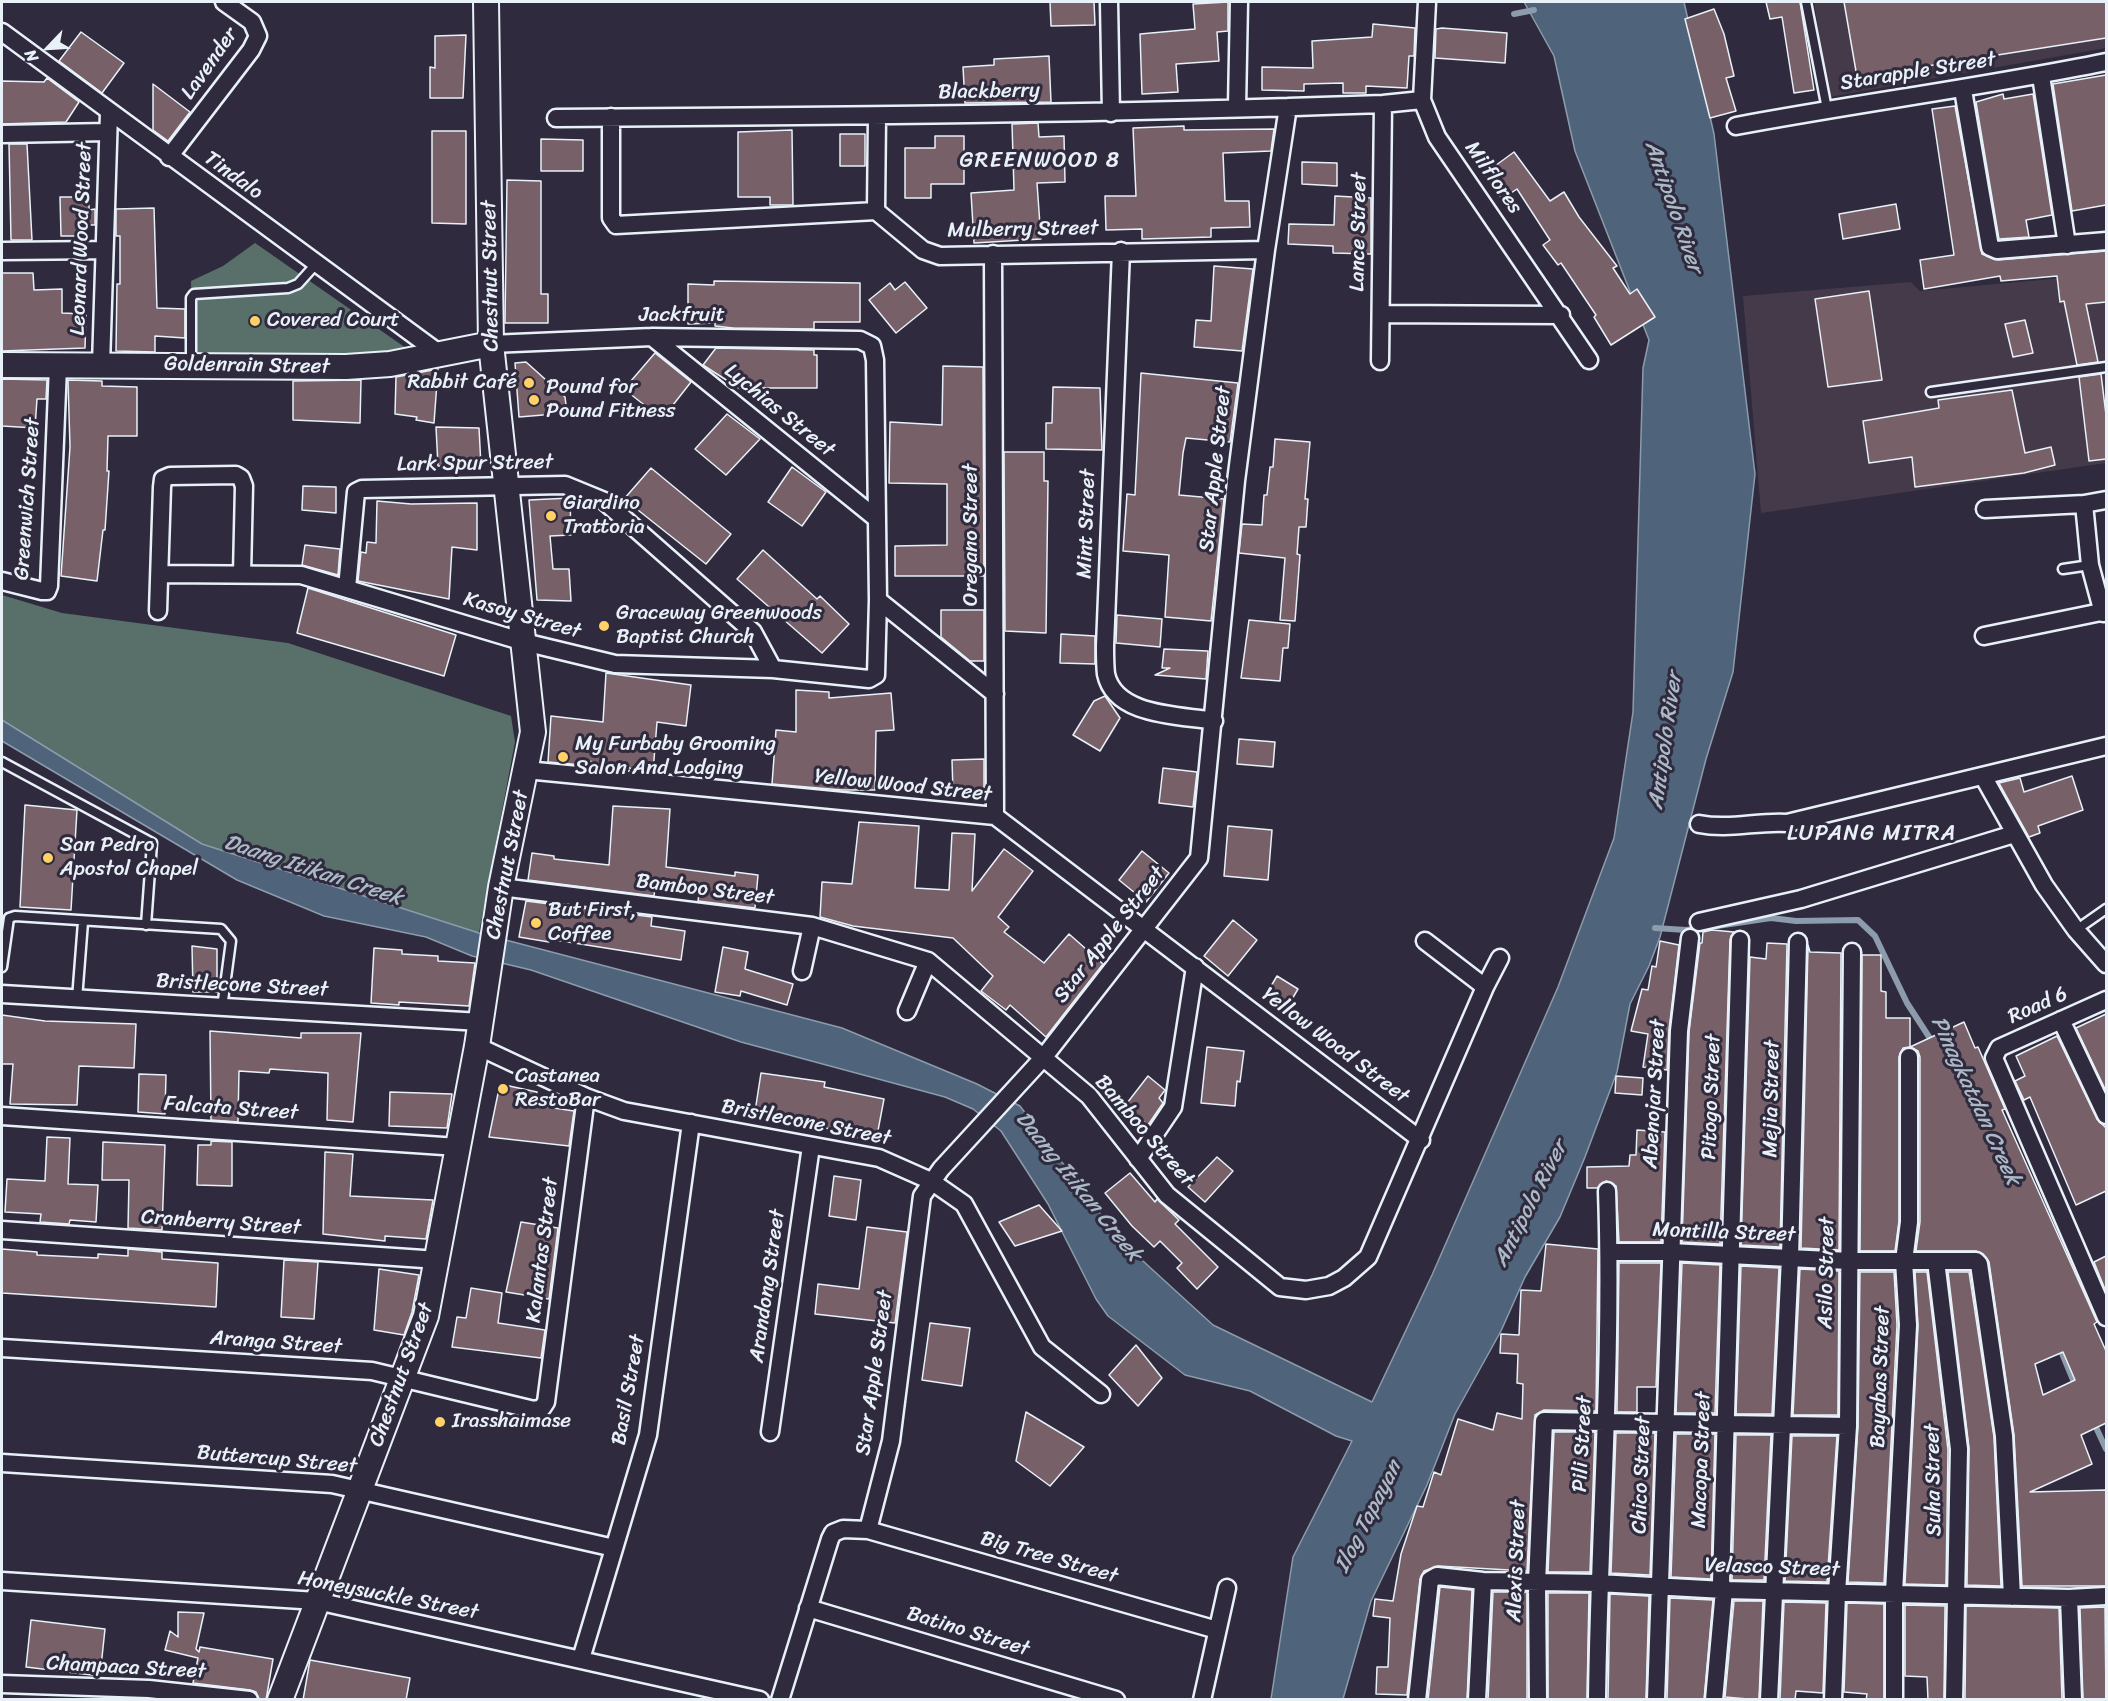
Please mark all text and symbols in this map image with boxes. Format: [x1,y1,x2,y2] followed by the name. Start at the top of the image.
[18,18,78,78] north arrow
[176,23,244,105] street label: Lavender
[16,45,47,67] text: N
[1839,47,1997,97] street label: Starapple Street
[938,79,1040,105] street label: Blackberry
[1459,137,1527,219] street label: Milflores
[1638,138,1708,276] water label: Antipolo River
[66,142,98,336] street label: Leonard Wood Street
[199,146,267,206] street label: Tindalo
[959,148,1121,174] district label: GREENWOOD 8
[1345,172,1373,292] street label: Lance Street
[477,200,505,352] street label: Chestnut Street
[947,216,1099,244] street label: Mulberry Street
[639,303,725,329] street label: Jackfruit
[267,308,399,334] place label: Covered Court
[248,314,262,328] marker: Covered Court
[164,352,330,380] street label: Goldenrain Street
[719,359,839,463] street label: Lychias Street
[408,370,517,396] place label: Rabbit Café
[546,375,675,425] place label: Pound for Pound Fitness
[522,376,536,390] marker: Rabbit Café
[1195,385,1237,553] street label: Star Apple Street
[527,393,541,407] marker: Pound for Pound Fitness
[10,417,46,581] street label: Greenwich Street
[397,450,553,478] street label: Lark Spur Street
[959,464,985,606] street label: Oregano Street
[1072,469,1102,579] street label: Mint Street
[563,491,645,541] place label: Giardino Trattoria
[544,509,558,523] marker: Giardino Trattoria
[460,587,584,645] street label: Kasoy Street
[616,601,822,651] place label: Graceway Greenwoods Baptist Church
[597,619,611,633] marker: Graceway Greenwoods Baptist Church
[1643,671,1689,811] water label: Antipolo River
[575,732,776,782] place label: My Furbaby Grooming Salon And Lodging
[556,750,570,764] marker: My Furbaby Grooming Salon And Lodging
[813,764,993,808] street label: Yellow Wood Street
[481,788,535,942] street label: Chestnut Street
[1787,821,1957,847] district label: LUPANG MITRA
[221,830,405,912] water label: Daang Itikan Creek
[60,833,198,883] place label: San Pedro Apostol Chapel
[41,851,55,865] marker: San Pedro Apostol Chapel
[1049,862,1171,1008] street label: Star Apple Street
[635,869,775,911] street label: Bamboo Street
[548,898,637,948] place label: But First, Coffee
[529,916,543,930] marker: But First, Coffee
[155,969,329,1003] street label: Bristlecone Street
[1256,982,1414,1110] street label: Yellow Wood Street
[2004,982,2072,1030] street label: Road 6
[1924,1012,2026,1190] water label: Pinagkatdan Creek
[1638,1019,1672,1169] street label: Abenojar Street
[1697,1034,1727,1160] street label: Pitogo Street
[1758,1040,1786,1158] street label: Mejia Street
[515,1064,601,1114] place label: Castanea RestoBar
[1089,1070,1199,1192] street label: Bamboo Street
[496,1082,510,1096] marker: Castanea RestoBar
[163,1092,299,1126] street label: Falcata Street
[719,1094,893,1152] street label: Bristlecone Street
[1009,1107,1147,1267] water label: Daang Itikan Creek
[1488,1137,1574,1271] water label: Antipolo River
[522,1176,564,1324] street label: Kalantas Street
[140,1205,302,1241] street label: Cranberry Street
[745,1208,791,1364] street label: Arandong Street
[1813,1217,1841,1329] street label: Asilo Street
[1652,1218,1796,1248] street label: Montilla Street
[851,1289,899,1457] street label: Star Apple Street
[364,1300,440,1450] street label: Chestnut Street
[1866,1306,1896,1448] street label: Bayabas Street
[209,1326,343,1360] street label: Aranga Street
[607,1333,651,1447] street label: Basil Street
[1687,1391,1717,1529] street label: Macopa Street
[1568,1395,1598,1493] street label: Pili Street
[452,1409,571,1435] place label: Irasshaimase
[433,1415,447,1429] marker: Irasshaimase
[1627,1416,1657,1534] street label: Chico Street
[1920,1424,1948,1536] street label: Suha Street
[196,1440,358,1480] street label: Buttercup Street
[1330,1457,1408,1577] water label: Ilog Tapayan
[1502,1500,1532,1622] street label: Alexis Street
[977,1526,1121,1590] street label: Big Tree Street
[1704,1553,1840,1583] street label: Velasco Street
[296,1566,480,1626] street label: Honeysuckle Street
[904,1601,1032,1663] street label: Batino Street
[45,1651,207,1685] street label: Champaca Street

